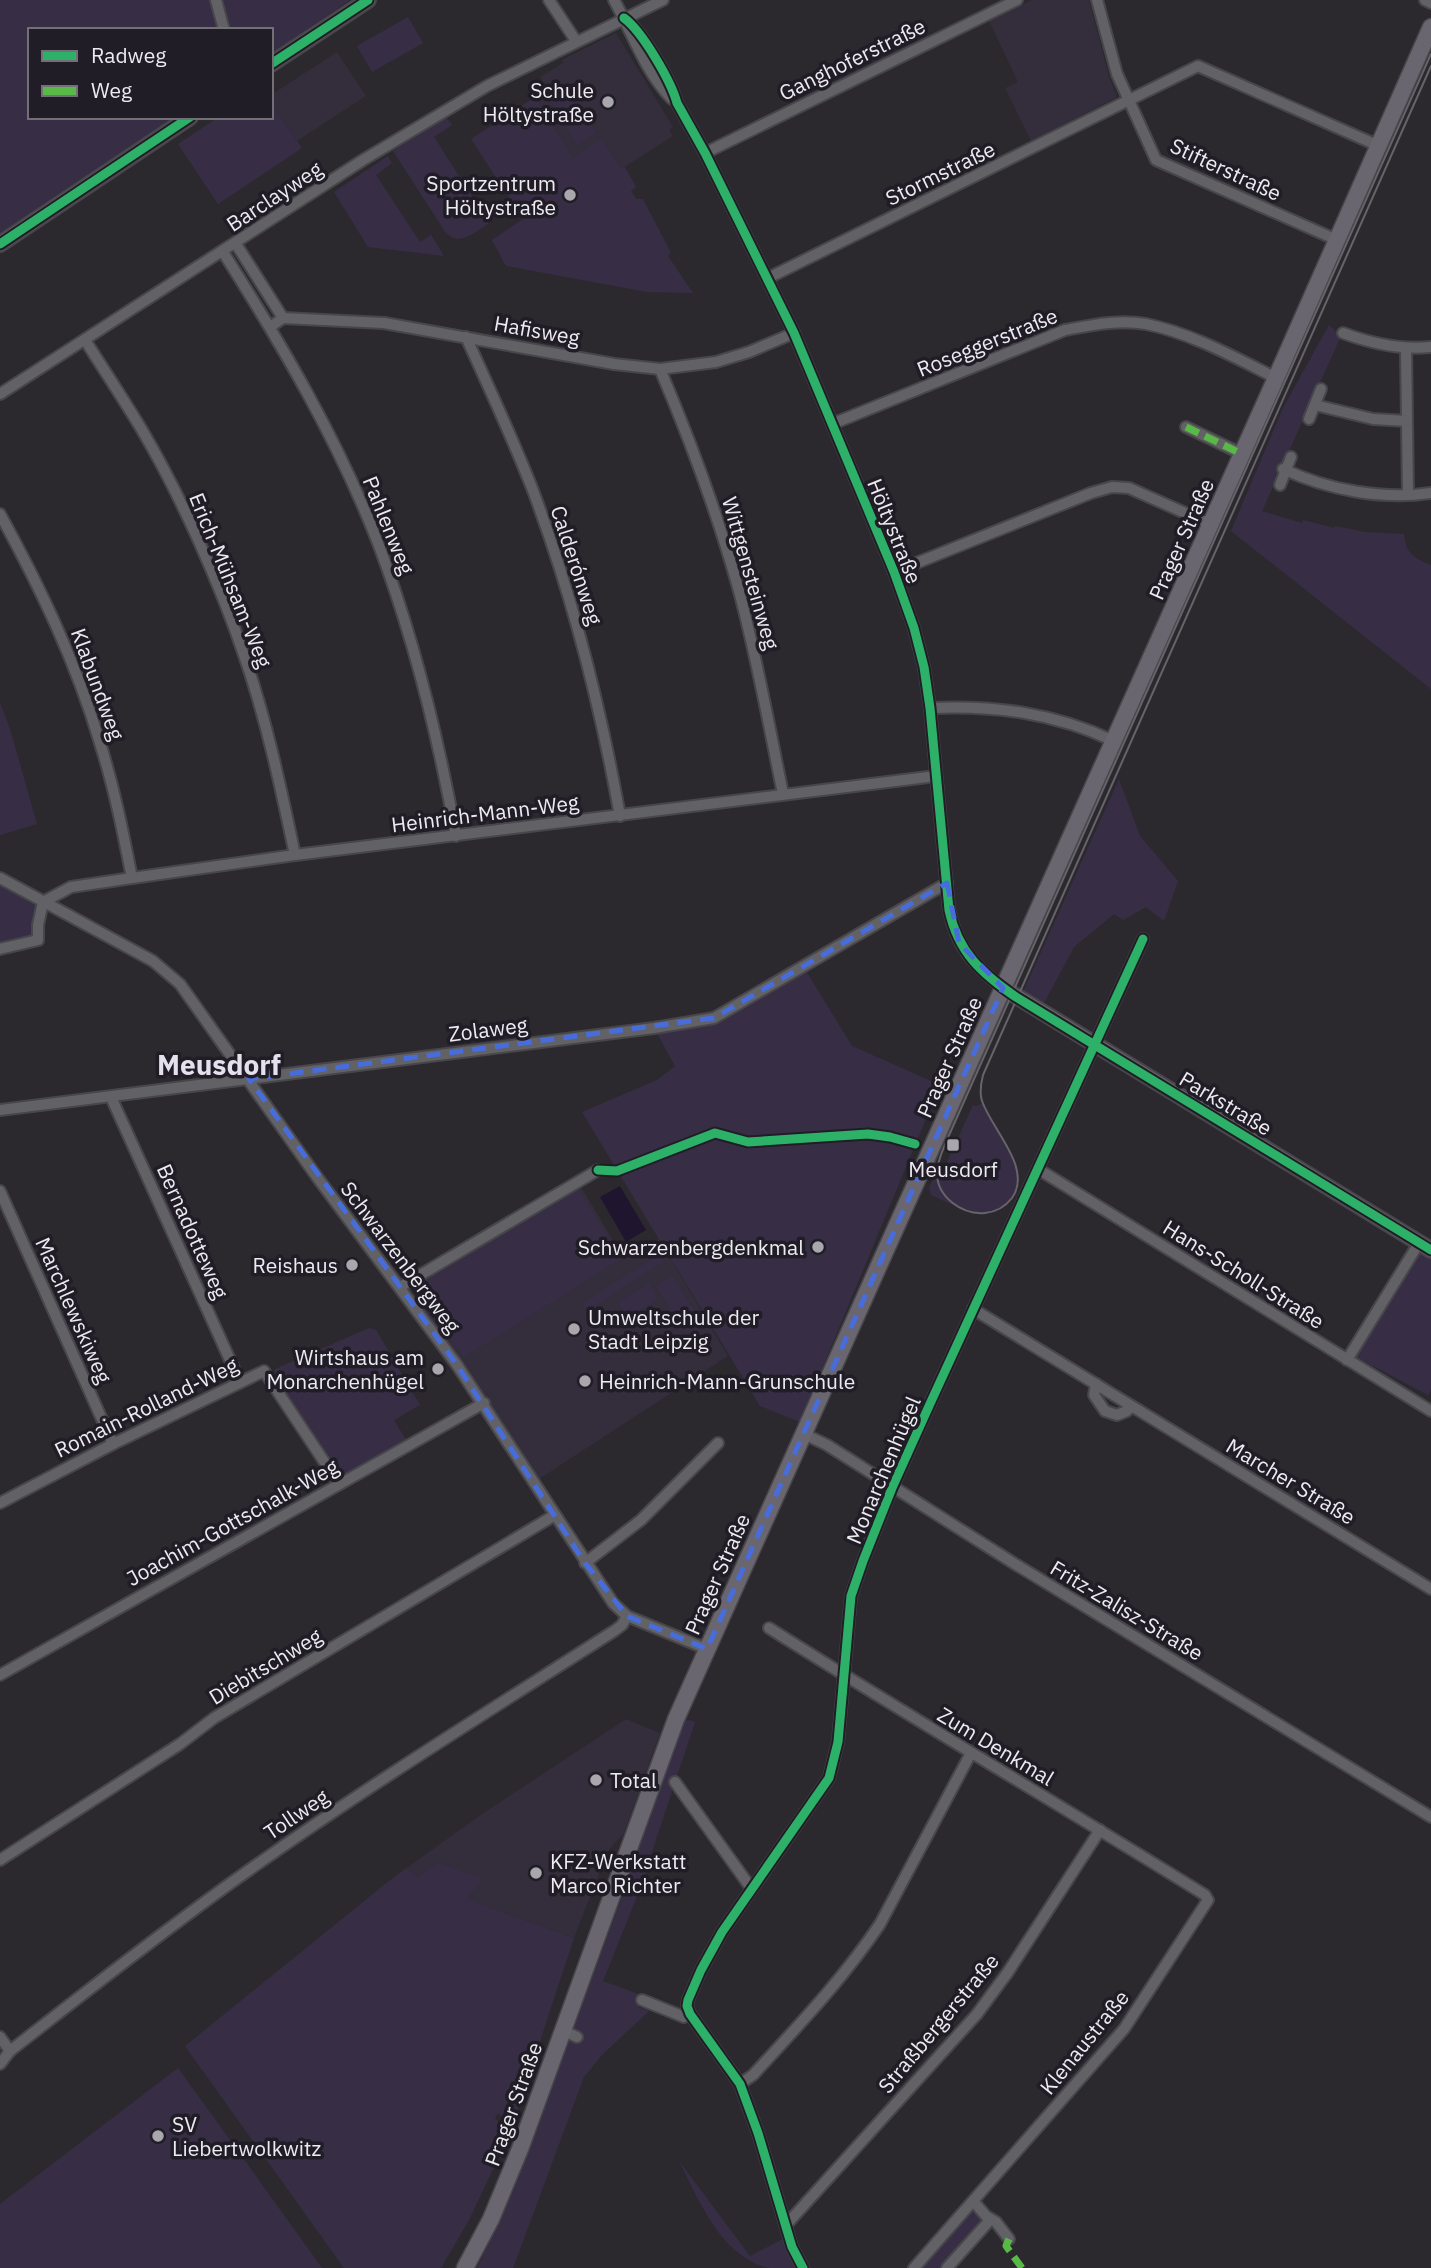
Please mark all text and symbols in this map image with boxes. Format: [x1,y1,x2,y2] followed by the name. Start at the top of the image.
[774,11,930,107] street label: Ganghoferstraße
[28,28,273,119] legend
[91,41,166,69] text: Radweg
[91,76,132,104] text: Weg
[483,76,594,128] place label: Schule Höltystraße
[600,94,616,110] marker: Schule Höltystraße
[1166,131,1286,207] street label: Stifterstraße
[881,134,999,212] street label: Stormstraße
[221,155,327,237] street label: Barclayweg
[426,169,556,221] place label: Sportzentrum Höltystraße
[562,187,578,203] marker: Sportzentrum Höltystraße
[913,301,1061,383] street label: Roseggerstraße
[492,309,582,351] street label: Hafisweg
[357,472,421,578] street label: Pahlenweg
[861,474,929,588] street label: Höltystraße
[1142,474,1220,604] street label: Prager Straße
[183,489,279,671] street label: Erich-Mühsam-Weg
[716,494,786,652] street label: Wittgensteinweg
[545,502,609,628] street label: Calderónweg
[65,624,131,744] street label: Klabundweg
[390,788,580,838] street label: Heinrich-Mann-Weg
[910,992,988,1122] street label: Prager Straße
[447,1010,529,1048] street label: Zolaweg
[157,1046,281,1083] district label: Meusdorf
[1174,1064,1278,1142] street label: Parkstraße
[945,1137,961,1153] marker: Meusdorf
[908,1155,998,1183] place label: Meusdorf
[151,1159,235,1303] street label: Bernadotteweg
[335,1175,467,1339] street label: Schwarzenbergweg
[1158,1213,1330,1335] street label: Hans-Scholl-Straße
[29,1233,119,1387] street label: Marchlewskiweg
[578,1233,804,1261] place label: Schwarzenbergdenkmal
[810,1239,826,1255] marker: Schwarzenbergdenkmal
[253,1251,338,1279] place label: Reishaus
[344,1257,360,1273] marker: Reishaus
[588,1303,760,1355] place label: Umweltschule der Stadt Leipzig
[566,1321,582,1337] marker: Umweltschule der Stadt Leipzig
[266,1343,424,1395] place label: Wirtshaus am Monarchenhügel
[50,1350,242,1464] street label: Romain-Rolland-Weg
[430,1361,446,1377] marker: Wirtshaus am Monarchenhügel
[599,1367,855,1395] place label: Heinrich-Mann-Grunschule
[577,1373,593,1389] marker: Heinrich-Mann-Grunschule
[839,1392,927,1548] street label: Monarchenhügel
[1221,1431,1361,1531] street label: Marcher Straße
[121,1452,343,1592] street label: Joachim-Gottschalk-Weg
[678,1509,756,1639] street label: Prager Straße
[1045,1553,1209,1667] street label: Fritz-Zalisz-Straße
[203,1621,327,1711] street label: Diebitschweg
[933,1700,1060,1792] street label: Zum Denkmal
[610,1766,657,1794] place label: Total
[588,1772,604,1788] marker: Total
[258,1782,334,1846] street label: Tollweg
[550,1847,686,1899] place label: KFZ-Werkstatt Marco Richter
[528,1865,544,1881] marker: KFZ-Werkstatt Marco Richter
[871,1947,1005,2099] street label: Straßbergerstraße
[1033,1984,1135,2100] street label: Klenaustraße
[478,2038,548,2170] street label: Prager Straße
[172,2110,321,2162] place label: SV Liebertwolkwitz
[150,2128,166,2144] marker: SV Liebertwolkwitz

